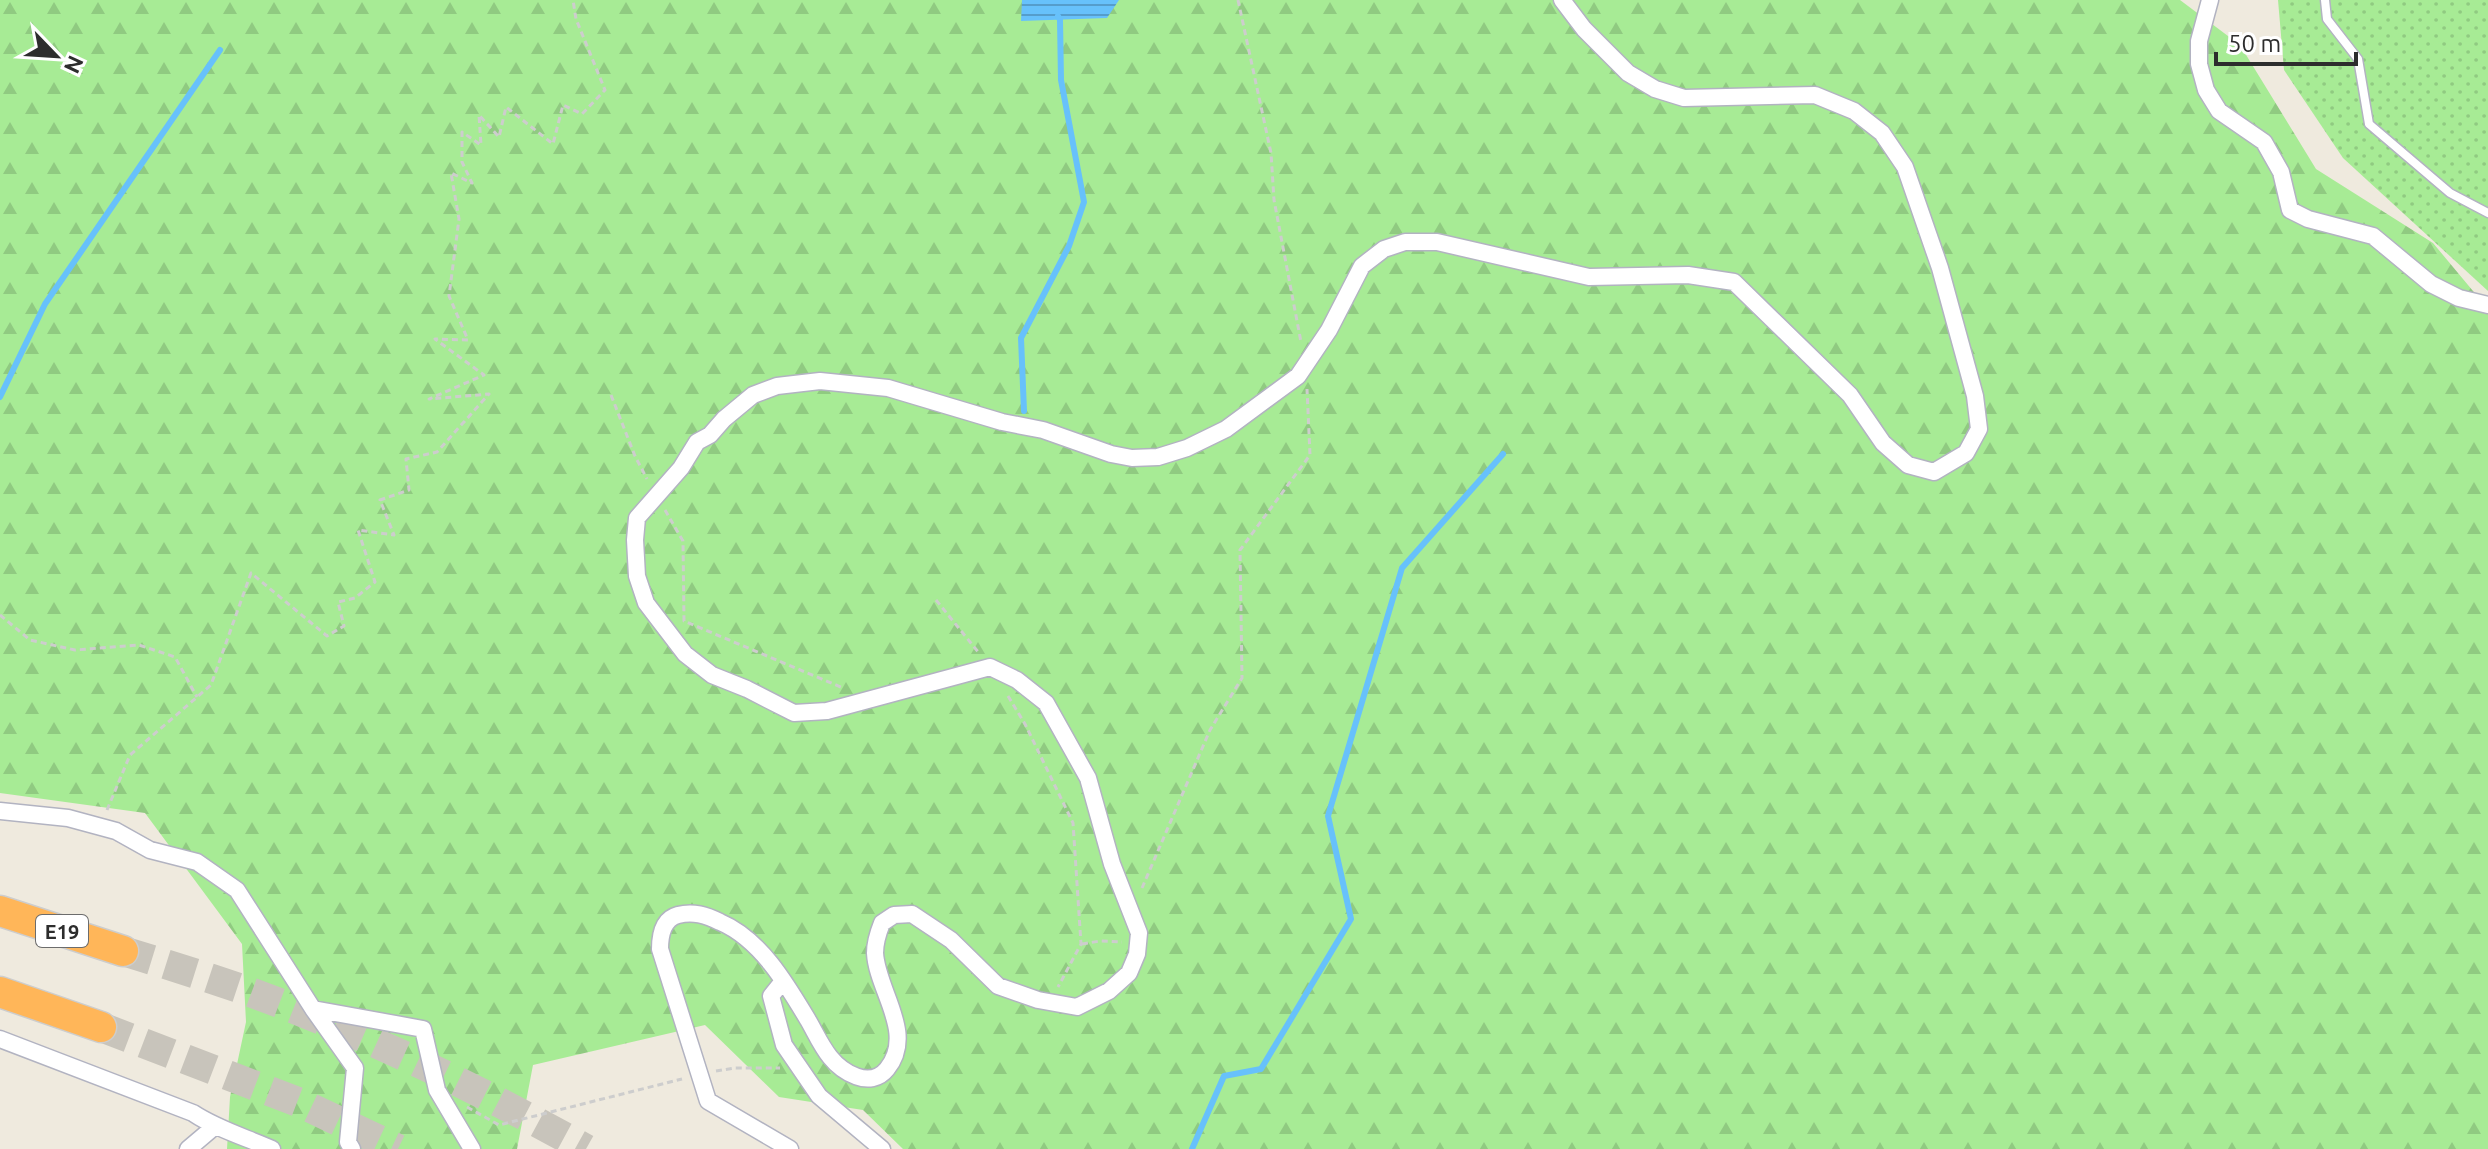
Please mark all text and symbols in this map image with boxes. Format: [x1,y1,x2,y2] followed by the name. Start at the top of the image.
[16,16,96,96] north arrow
[2216,16,2356,66] scale bar
[2228,30,2281,57] text: 50 m
[60,52,89,77] text: N
[36,915,88,947] road number: E19

